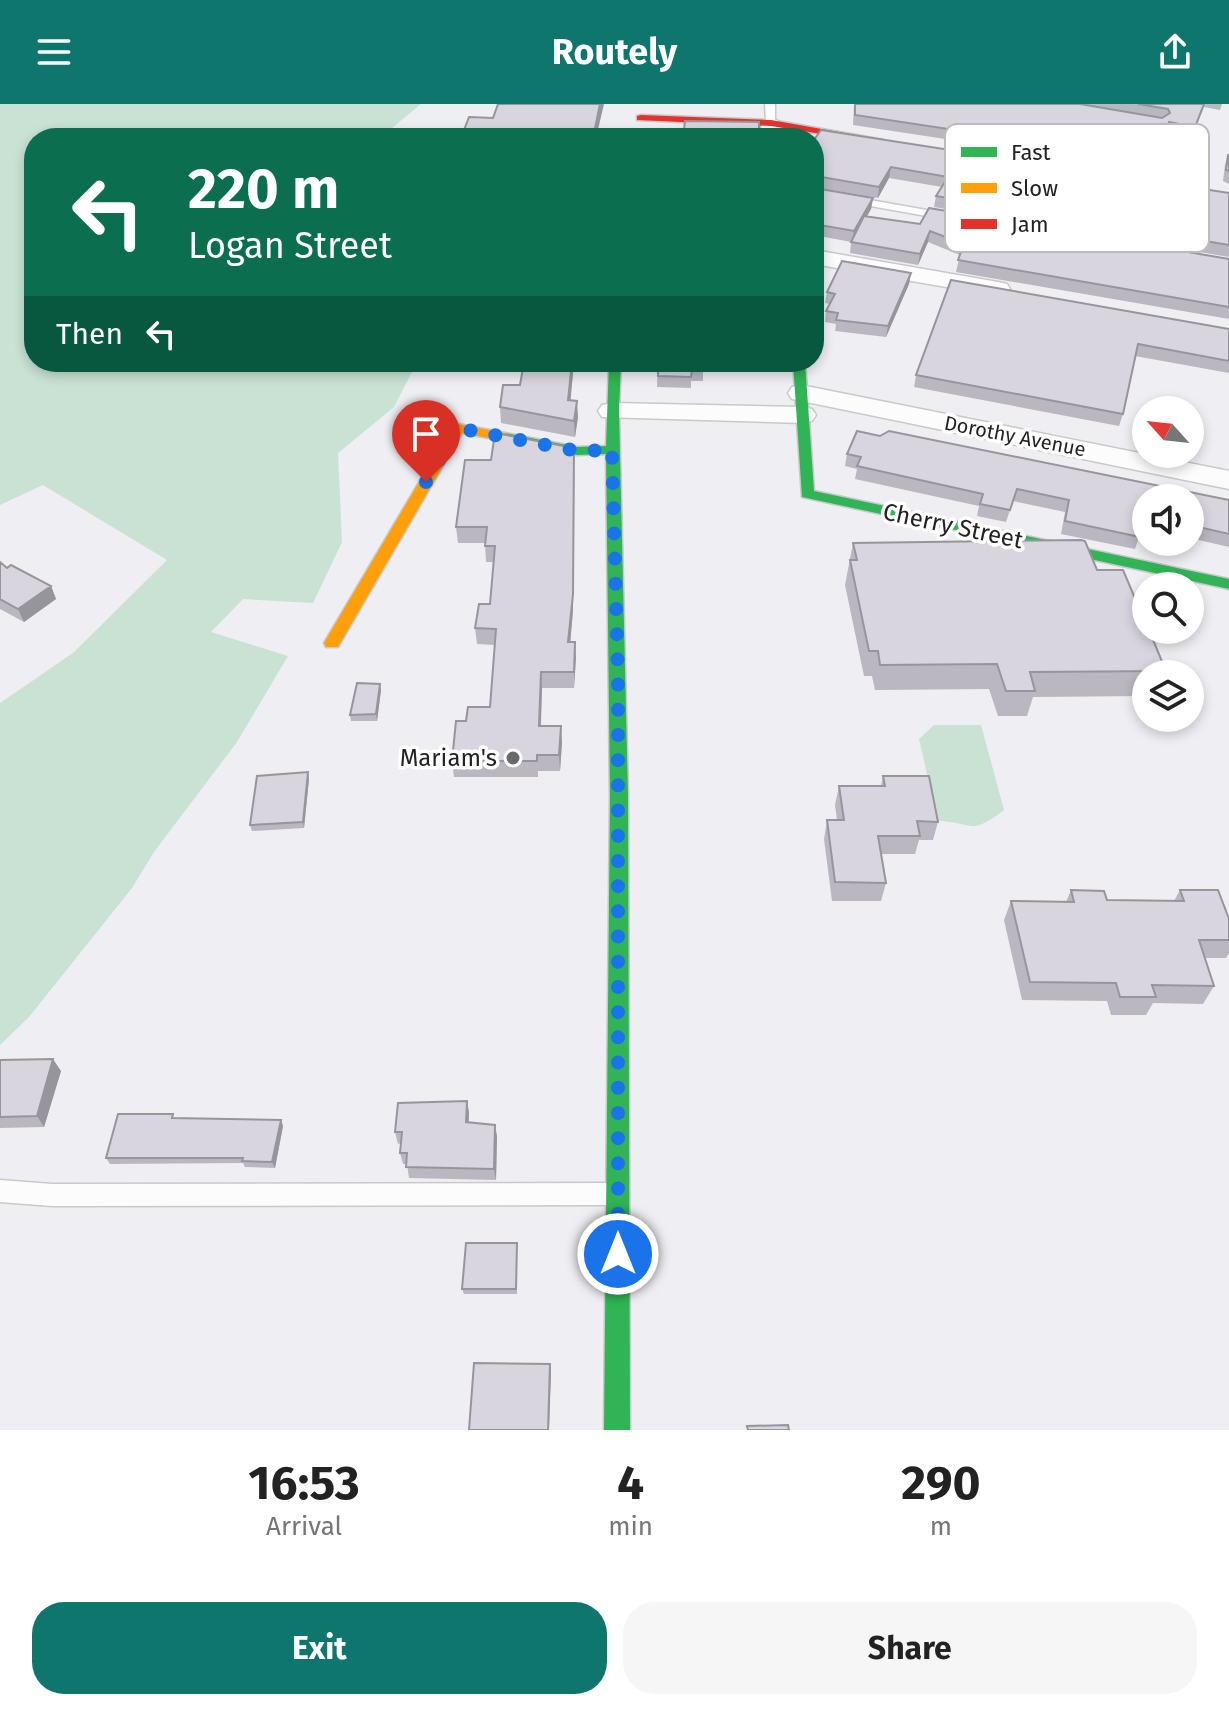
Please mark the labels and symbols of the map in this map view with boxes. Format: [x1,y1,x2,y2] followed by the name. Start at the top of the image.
[945,124,1209,252] legend
[1011,139,1051,166] text: Fast
[1011,175,1058,202] text: Slow
[1011,211,1049,238] text: Jam
[1132,396,1204,468] north arrow
[392,400,460,482] pin
[942,411,1088,461] street label: Dorothy Avenue
[881,498,1026,555] street label: Cherry Street
[400,744,497,772] place label: Mariam's
[504,749,522,767] marker: Mariam's
[576,1212,660,1296] position arrow

